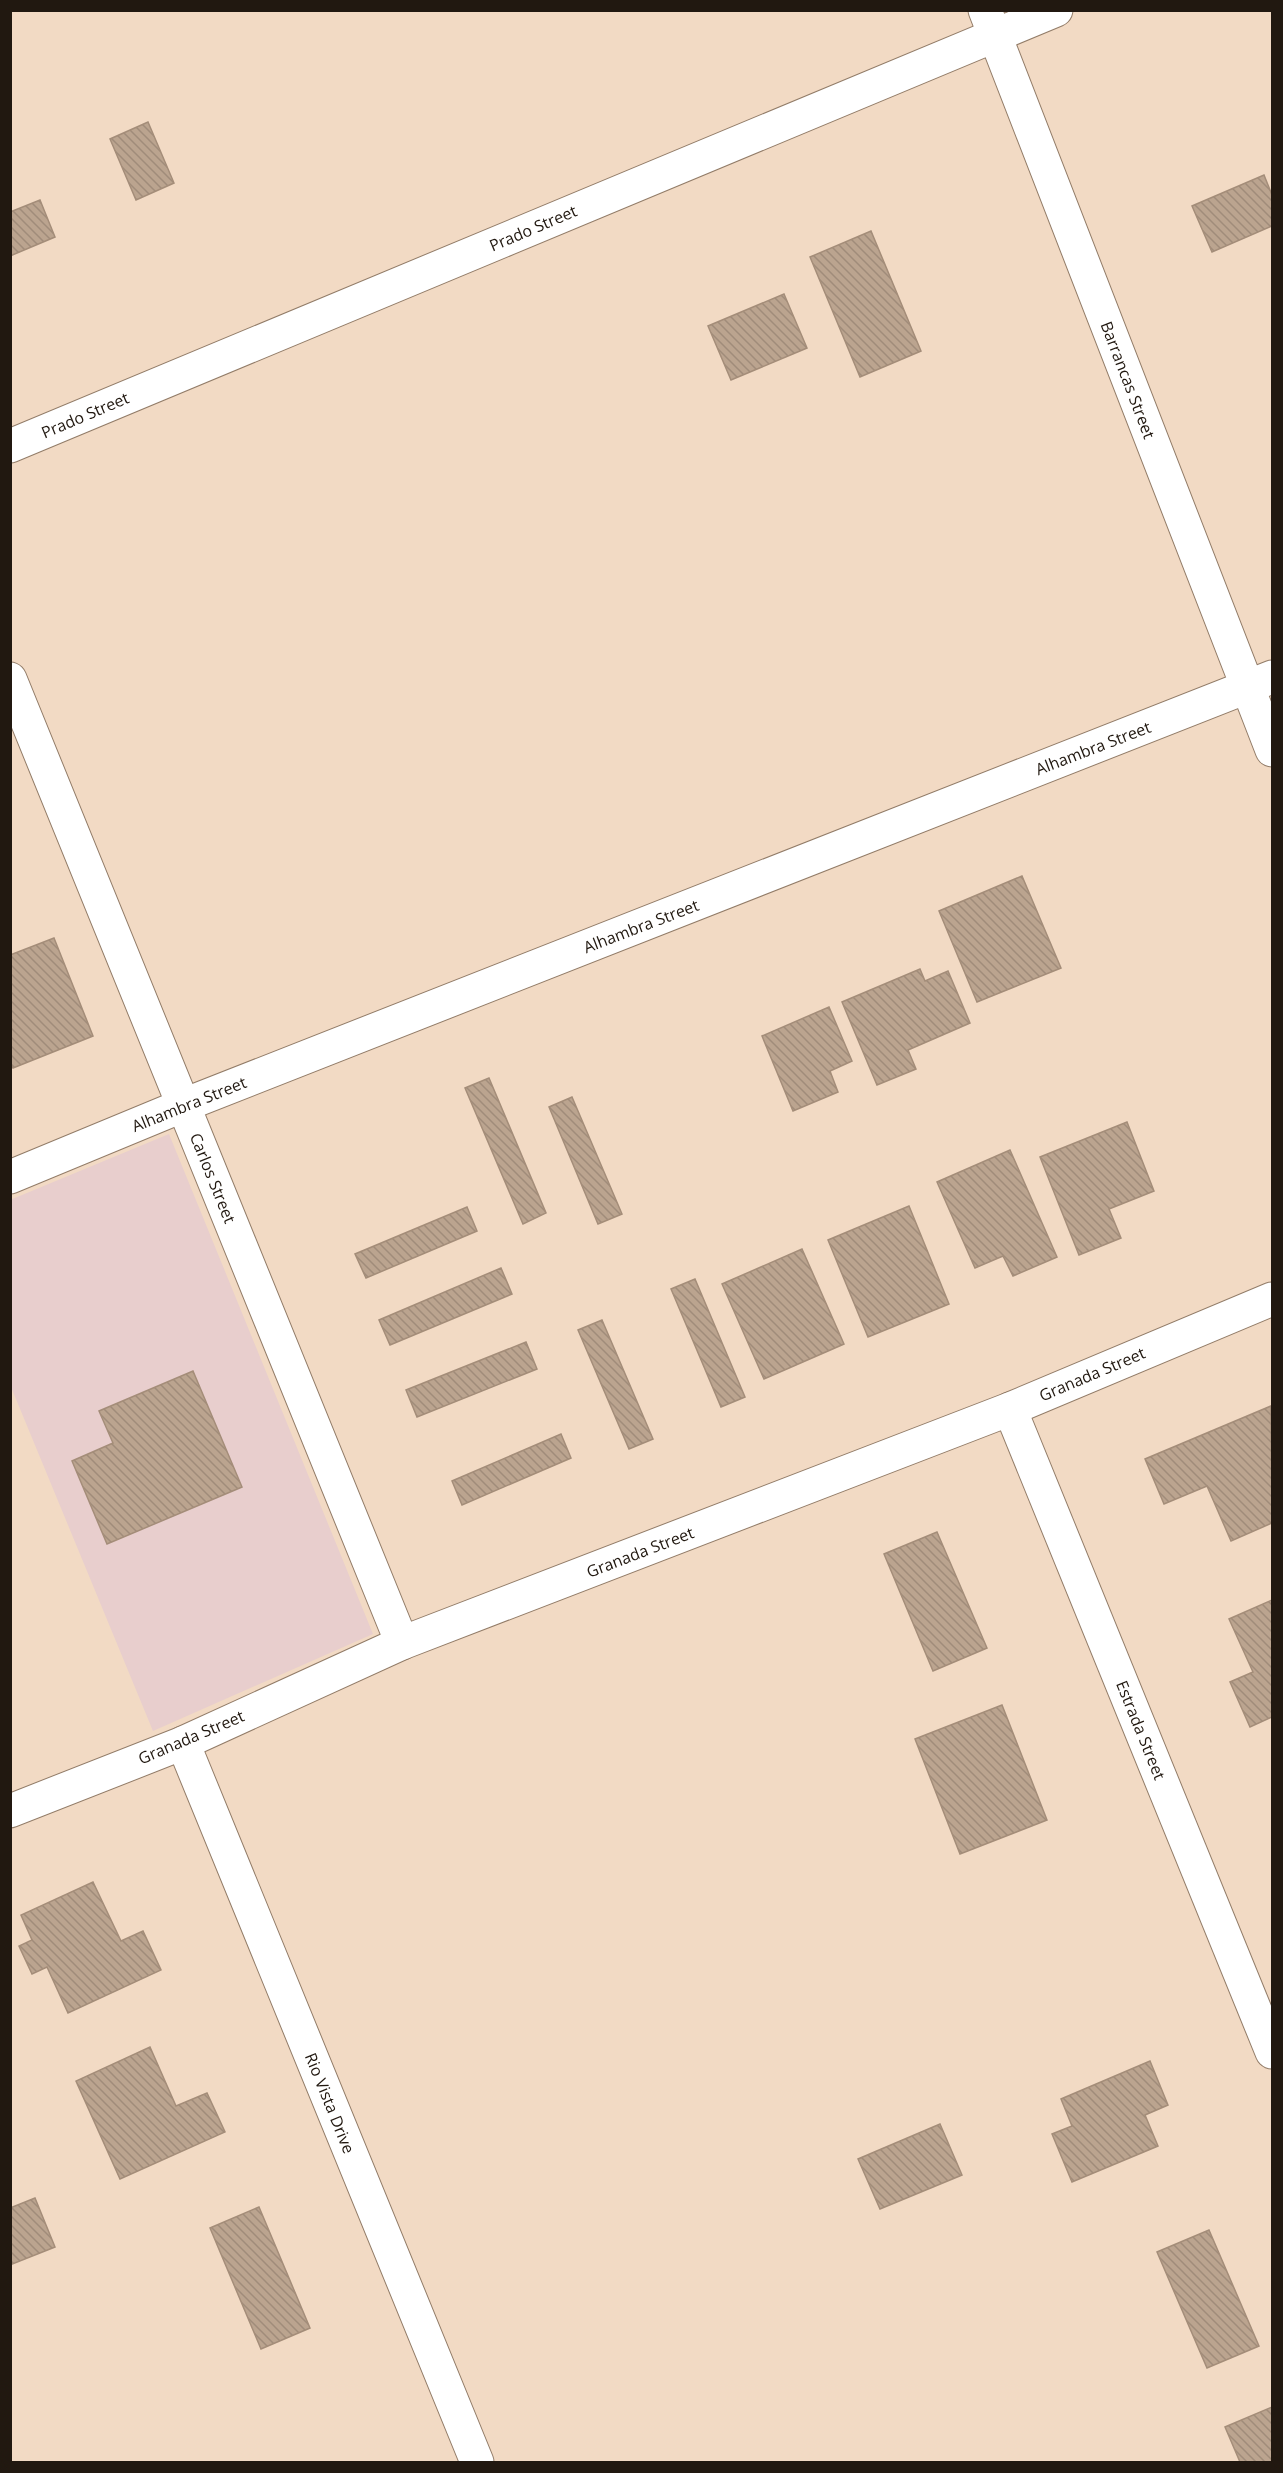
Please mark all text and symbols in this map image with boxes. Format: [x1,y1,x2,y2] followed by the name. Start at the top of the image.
[486,200,581,256] street label: Prado Street
[1096,318,1161,442] street label: Barrancas Street
[38,387,133,443] street label: Prado Street
[1032,716,1154,780] street label: Alhambra Street
[580,894,702,958] street label: Alhambra Street
[128,1071,250,1137] street label: Alhambra Street
[185,1130,241,1227] street label: Carlos Street
[1036,1342,1149,1406] street label: Granada Street
[583,1521,697,1583] street label: Granada Street
[1111,1677,1171,1783] street label: Estrada Street
[135,1705,248,1769] street label: Granada Street
[300,2049,360,2157] street label: Rio Vista Drive

